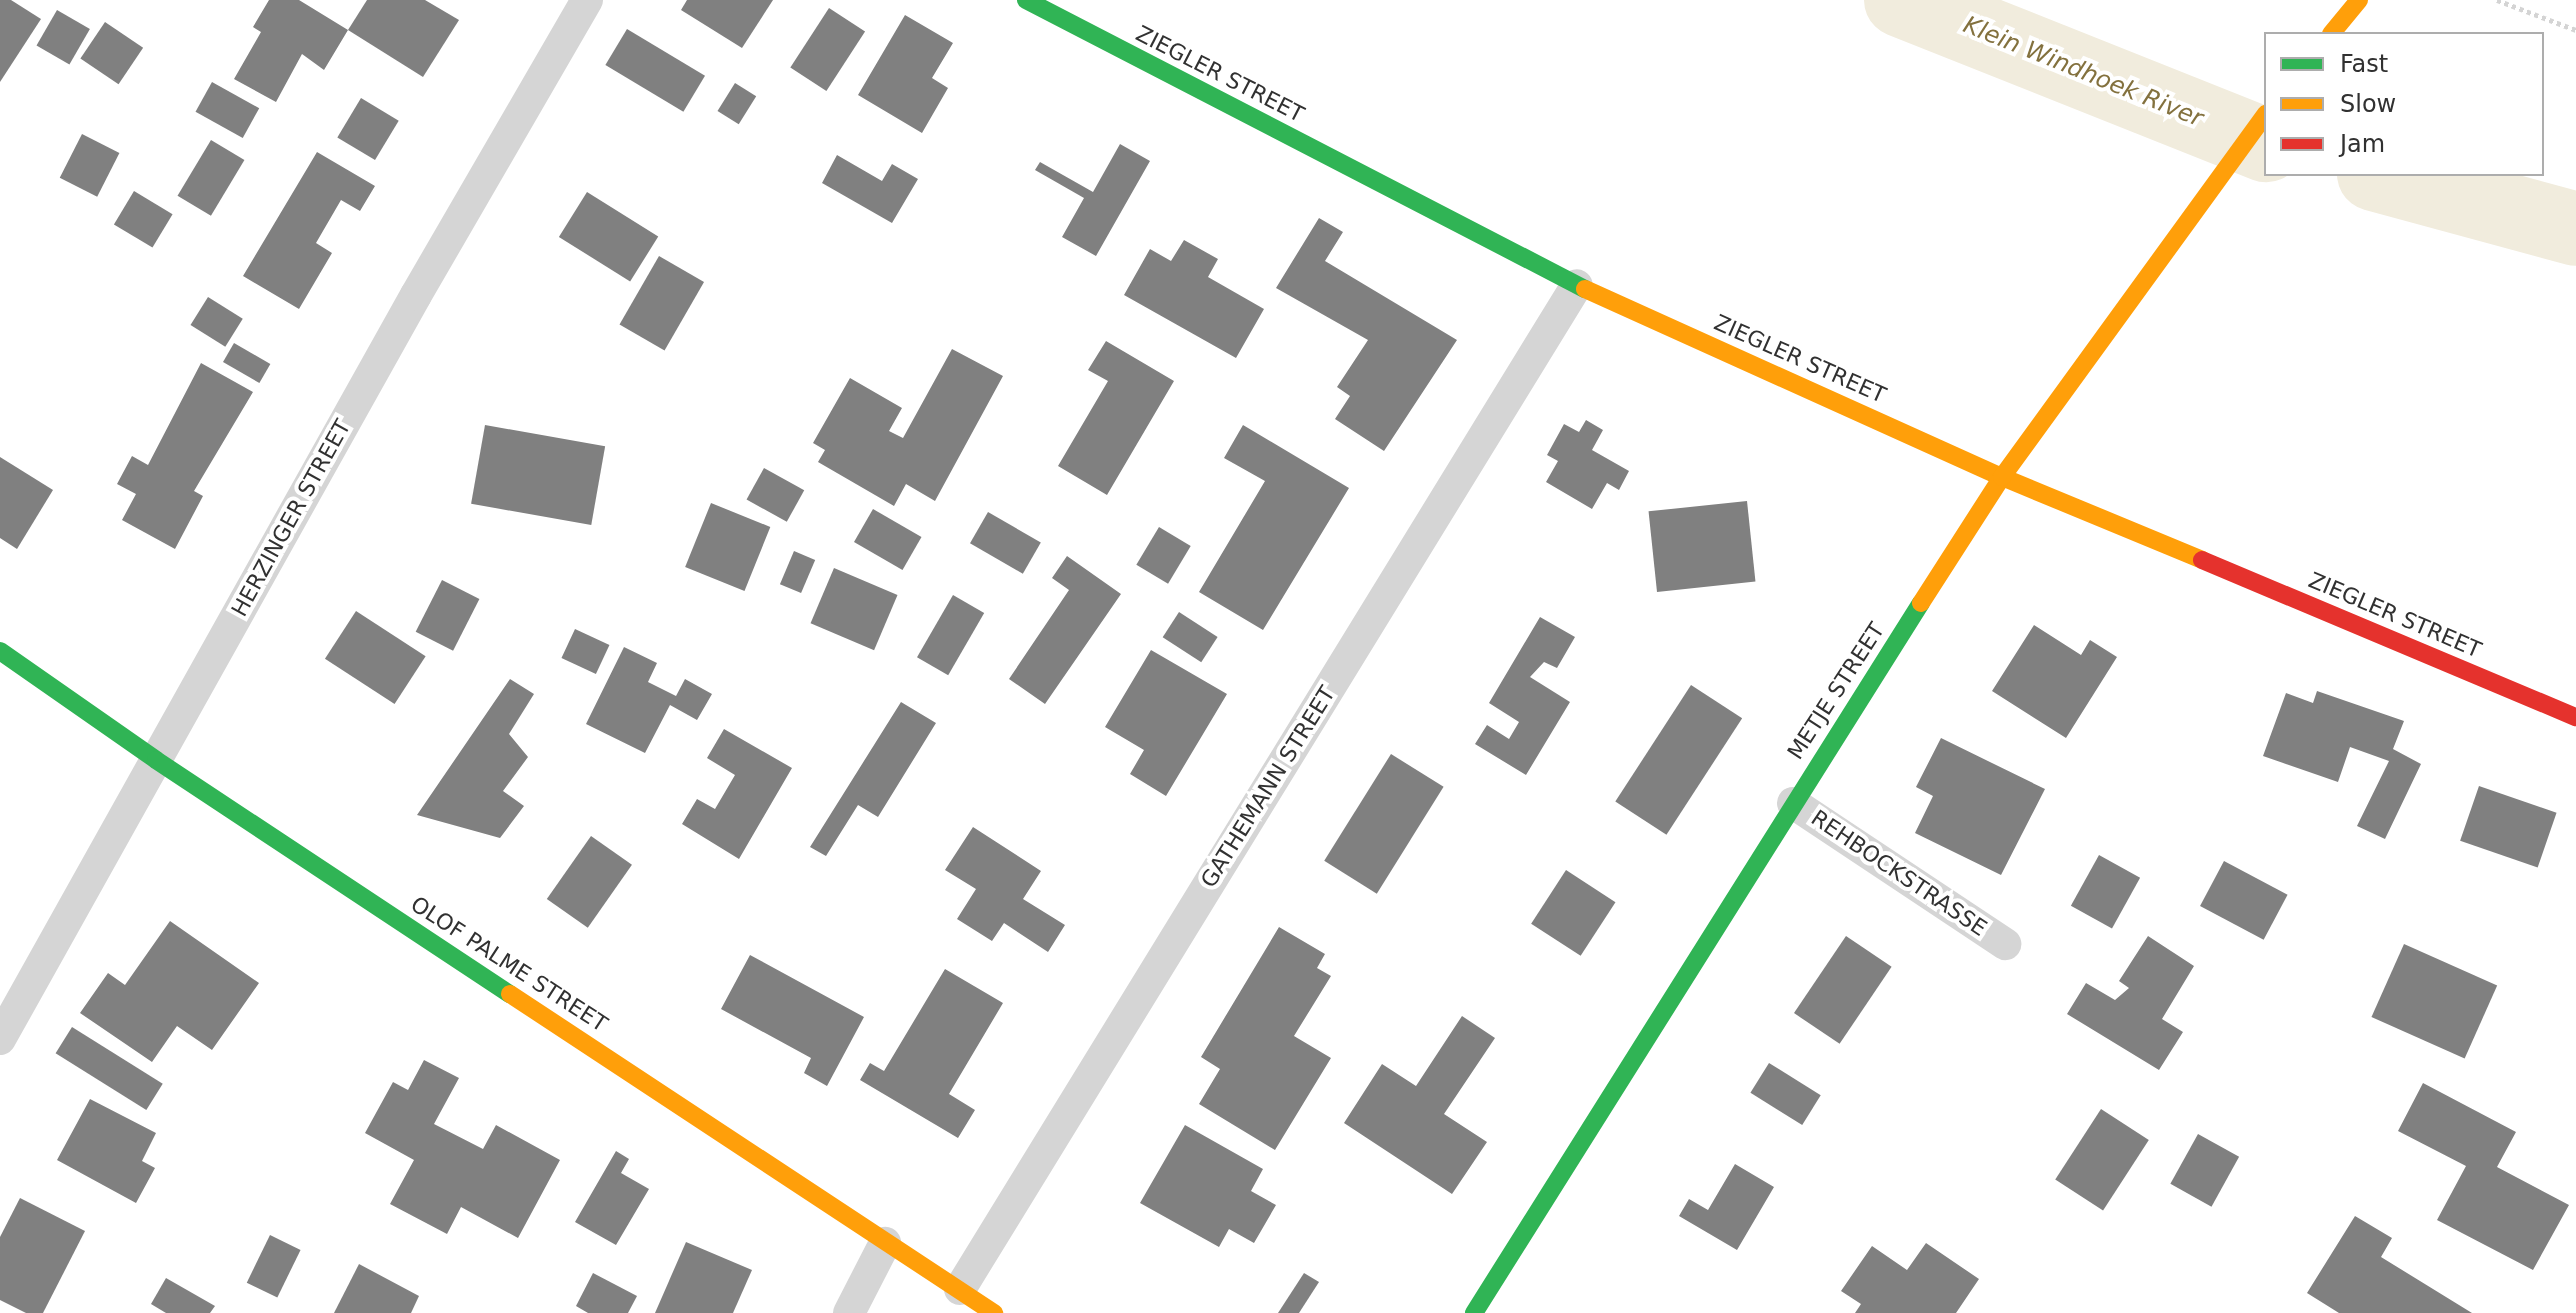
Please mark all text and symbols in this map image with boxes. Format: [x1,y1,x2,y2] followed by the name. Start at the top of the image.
[1959,11,2207,133] water label: Klein Windhoek River
[1132,20,1308,128] street label: ZIEGLER STREET
[2264,32,2544,176] legend
[2340,50,2388,78] text: Fast
[2340,90,2396,118] text: Slow
[2340,130,2385,158] text: Jam
[1710,309,1890,409] street label: ZIEGLER STREET
[226,415,356,621] street label: HERZINGER STREET
[2305,567,2485,663] street label: ZIEGLER STREET
[1782,618,1890,764] street label: METJE STREET
[1195,682,1341,892] street label: GATHEMANN STREET
[1806,804,1992,942] street label: REHBOCKSTRASSE
[406,891,612,1037] street label: OLOF PALME STREET

